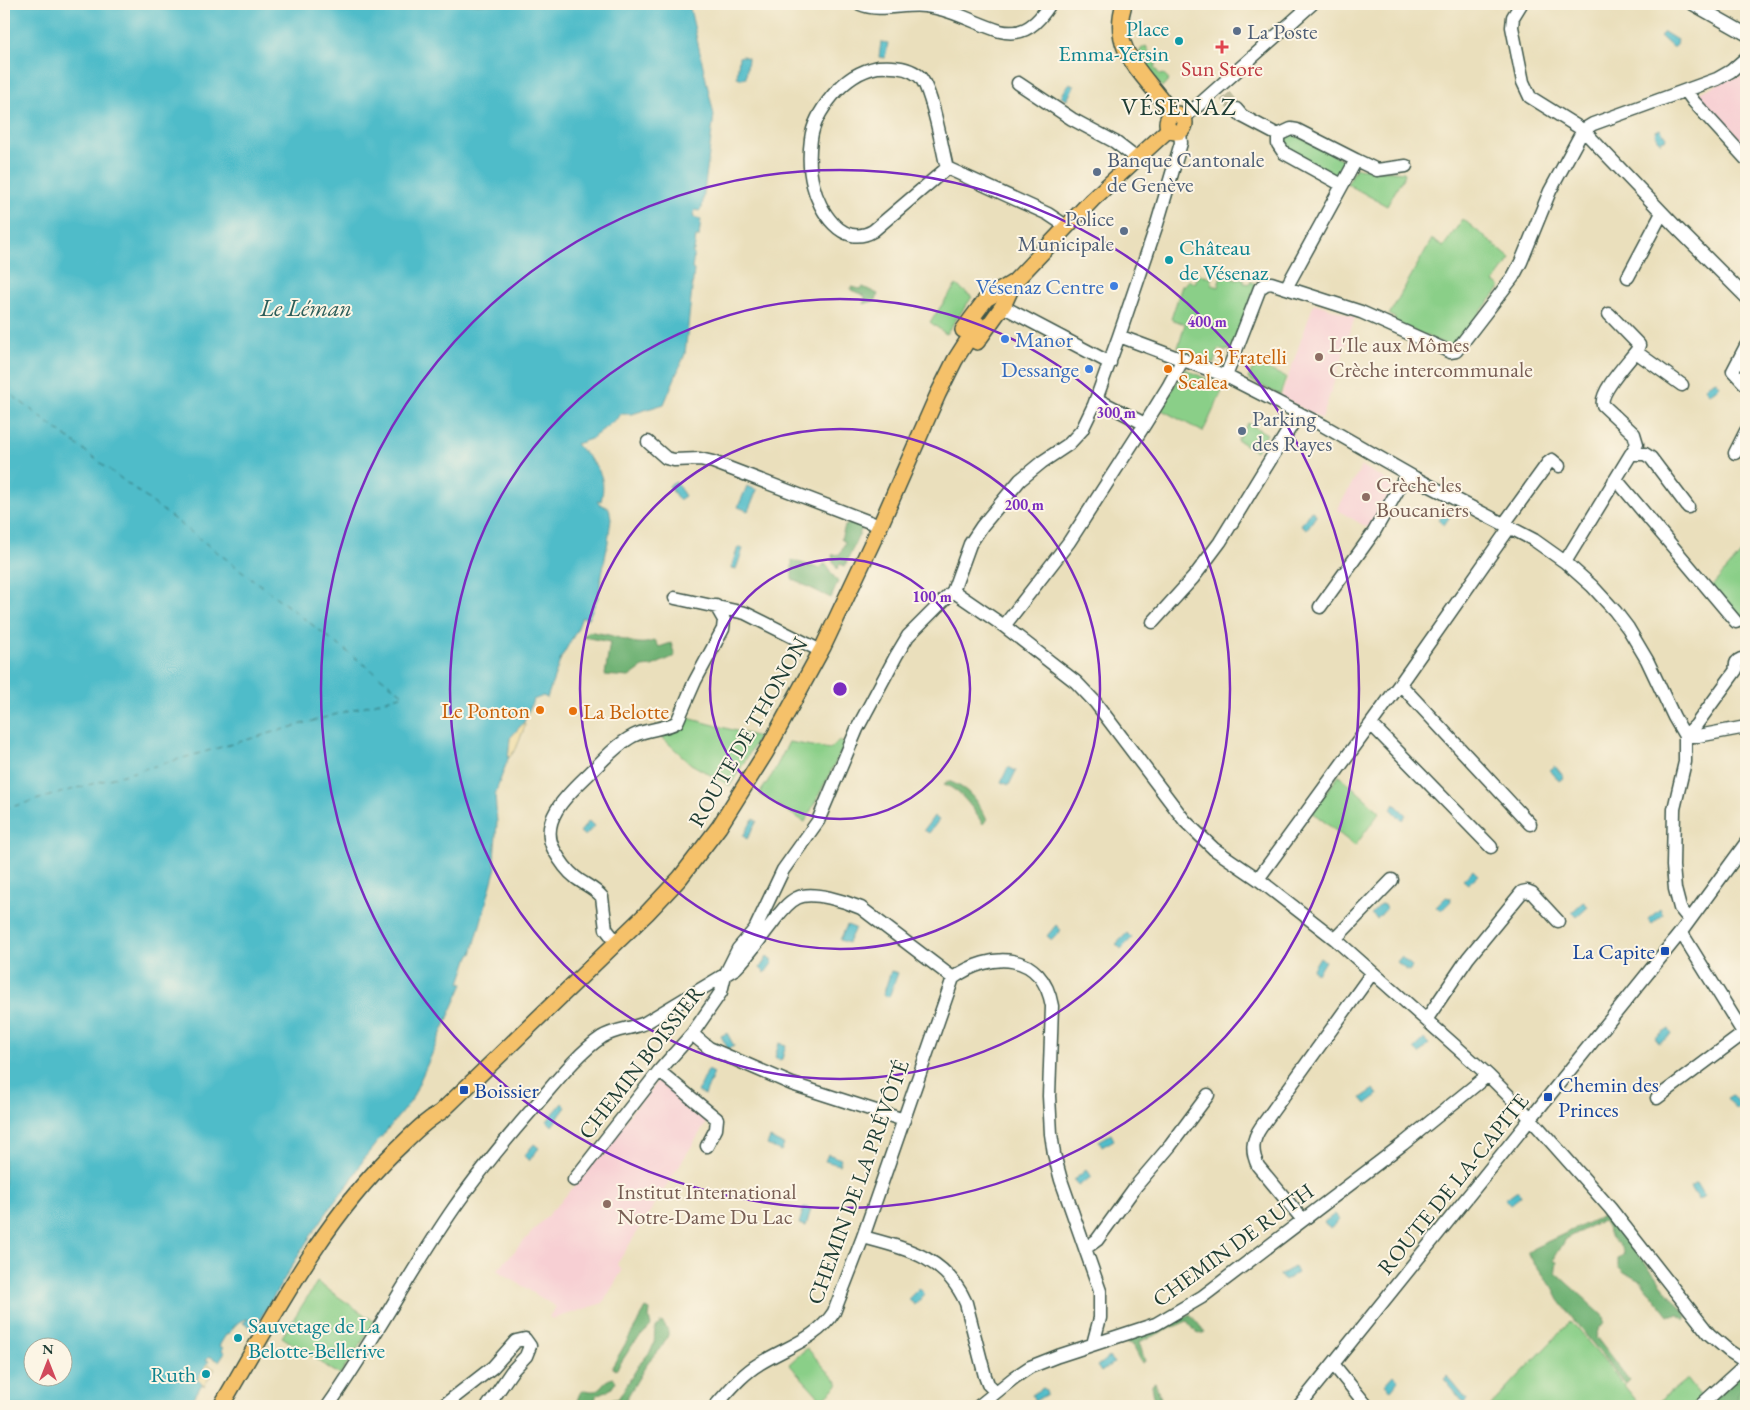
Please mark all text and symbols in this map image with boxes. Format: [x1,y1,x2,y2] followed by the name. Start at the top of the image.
[1058,14,1169,68] place label: Place Emma-Yersin
[1247,17,1318,46] place label: La Poste
[1231,25,1243,37] marker: La Poste
[1173,35,1185,47] marker: Place Emma-Yersin
[1216,41,1228,53] marker: Sun Store
[1181,54,1263,83] place label: Sun Store
[1121,90,1237,122] district label: VÉSENAZ
[1107,145,1265,199] place label: Banque Cantonale de Genève
[1091,166,1103,178] marker: Banque Cantonale de Genève
[1018,204,1114,258] place label: Police Municipale
[1118,225,1130,237] marker: Police Municipale
[1179,233,1269,287] place label: Château de Vésenaz
[1163,254,1175,266] marker: Château de Vésenaz
[976,272,1104,301] place label: Vésenaz Centre
[1108,280,1120,292] marker: Vésenaz Centre
[259,292,352,323] water label: Le Léman
[1187,312,1227,331] text: 400 m
[1015,325,1074,354] place label: Manor
[1329,330,1533,384] place label: L'Ile aux Mômes Crèche intercommunale
[999,333,1011,345] marker: Manor
[1178,342,1287,396] place label: Dai 3 Fratelli Scalea
[1313,351,1325,363] marker: L'Ile aux Mômes Crèche intercommunale
[1001,355,1079,384] place label: Dessange
[1083,363,1095,375] marker: Dessange
[1162,363,1174,375] marker: Dai 3 Fratelli Scalea
[1096,403,1136,422] text: 300 m
[1252,404,1332,458] place label: Parking des Rayes
[1236,425,1248,437] marker: Parking des Rayes
[1376,470,1469,524] place label: Crèche les Boucaniers
[1360,491,1372,503] marker: Crèche les Boucaniers
[1004,495,1044,514] text: 200 m
[912,587,952,606] text: 100 m
[682,631,815,832] street label: ROUTE DE THONON
[831,680,849,698] centre of rings
[441,696,530,725] place label: Le Ponton
[583,697,670,726] place label: La Belotte
[534,704,546,716] marker: Le Ponton
[567,705,579,717] marker: La Belotte
[1572,937,1655,966] place label: La Capite
[1659,945,1671,957] marker: La Capite
[572,979,711,1145] street label: CHEMIN BOISSIER
[800,1056,916,1308] street label: CHEMIN DE LA PRÉVÔTÉ
[1558,1070,1659,1124] place label: Chemin des Princes
[474,1076,539,1105] place label: Boissier
[458,1084,470,1096] marker: Boissier
[1371,1087,1535,1281] street label: ROUTE DE LA-CAPITE
[1542,1091,1554,1103] marker: Chemin des Princes
[617,1177,797,1231] place label: Institut International Notre-Dame Du Lac
[1146,1177,1320,1313] street label: CHEMIN DE RUTH
[601,1198,613,1210] marker: Institut International Notre-Dame Du Lac
[248,1311,386,1365] place label: Sauvetage de La Belotte-Bellerive
[232,1332,244,1344] marker: Sauvetage de La Belotte-Bellerive
[22,1338,72,1388] north arrow
[42,1340,54,1358] text: N
[150,1360,196,1389] place label: Ruth
[200,1368,212,1380] marker: Ruth

